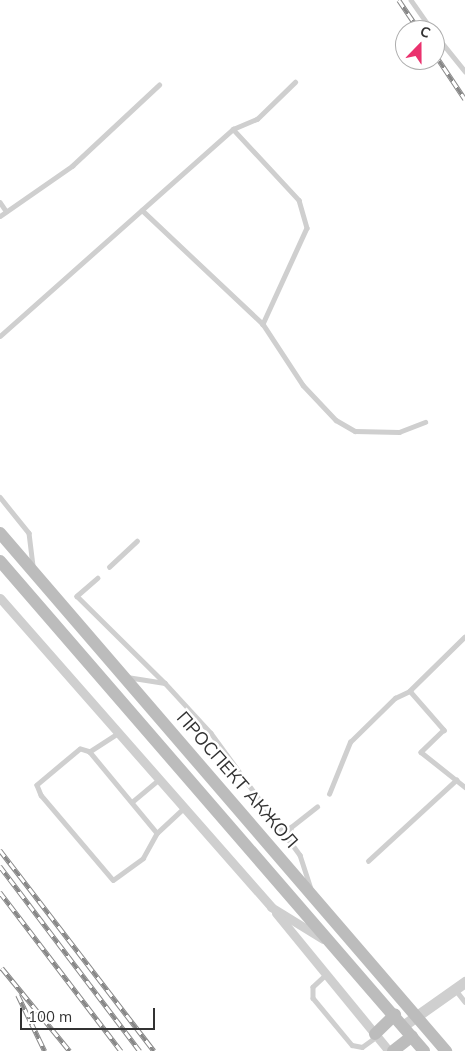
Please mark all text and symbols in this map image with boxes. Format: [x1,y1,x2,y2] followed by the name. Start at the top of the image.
[395,20,445,70] north arrow
[417,22,433,42] text: С
[172,707,302,853] street label: ПРОСПЕКТ АКЖОЛ
[22,998,158,1030] scale bar
[28,1007,72,1026] text: 100 m

